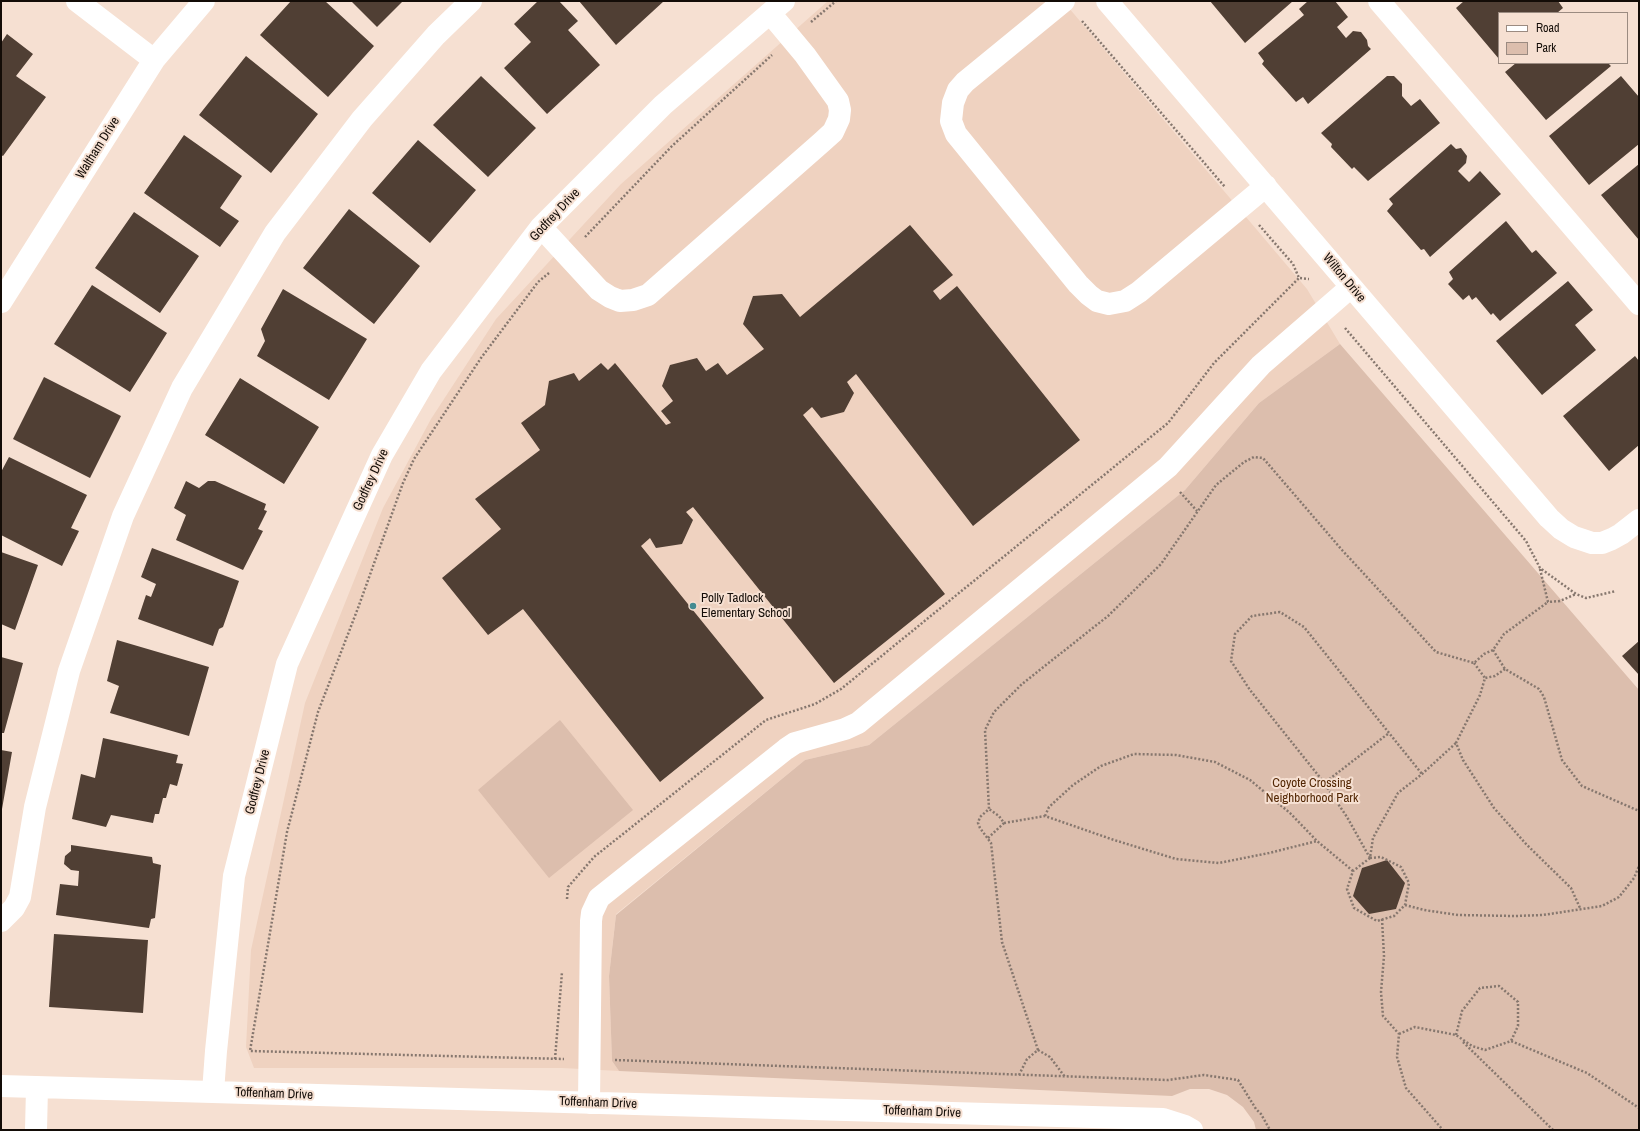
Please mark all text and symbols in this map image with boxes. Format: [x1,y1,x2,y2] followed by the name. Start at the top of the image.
[1498,12,1628,64] legend
[1536,20,1560,36] text: Road
[1536,40,1556,56] text: Park
[73,114,123,182] street label: Waltham Drive
[527,185,583,245] street label: Godfrey Drive
[1319,251,1369,305] street label: Wilton Drive
[350,447,392,513] street label: Godfrey Drive
[701,591,790,622] place label: Polly Tadlock Elementary School
[688,601,698,611] marker: Polly Tadlock Elementary School
[242,748,274,816] street label: Godfrey Drive
[1266,776,1358,807] park label: Coyote Crossing Neighborhood Park
[235,1085,313,1103] street label: Toffenham Drive
[559,1094,637,1112] street label: Toffenham Drive
[883,1103,961,1121] street label: Toffenham Drive

